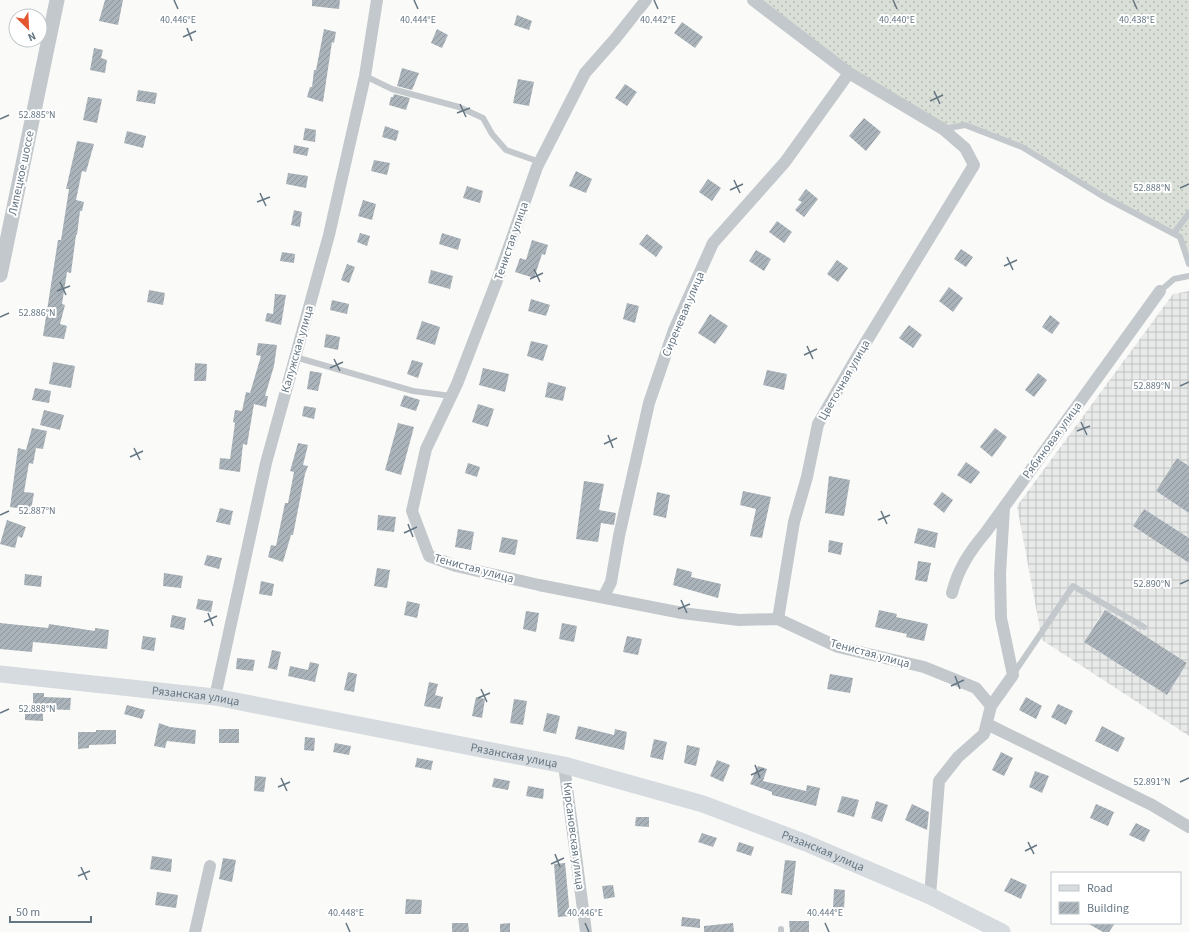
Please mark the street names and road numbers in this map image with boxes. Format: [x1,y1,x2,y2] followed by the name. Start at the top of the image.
[4,129,39,217] street label: Липецкое шоссе
[490,200,533,283] street label: Тенистая улица
[658,269,709,359] street label: Сиреневая улица
[277,303,318,395] street label: Калужская улица
[814,337,874,424] street label: Цветочная улица
[1019,398,1086,482] street label: Рябиновая улица
[432,550,516,587] street label: Тенистая улица
[828,635,912,672] street label: Тенистая улица
[151,682,241,711] street label: Рязанская улица
[469,739,559,773] street label: Рязанская улица
[558,781,589,891] street label: Кирсановская улица
[779,826,867,876] street label: Рязанская улица

